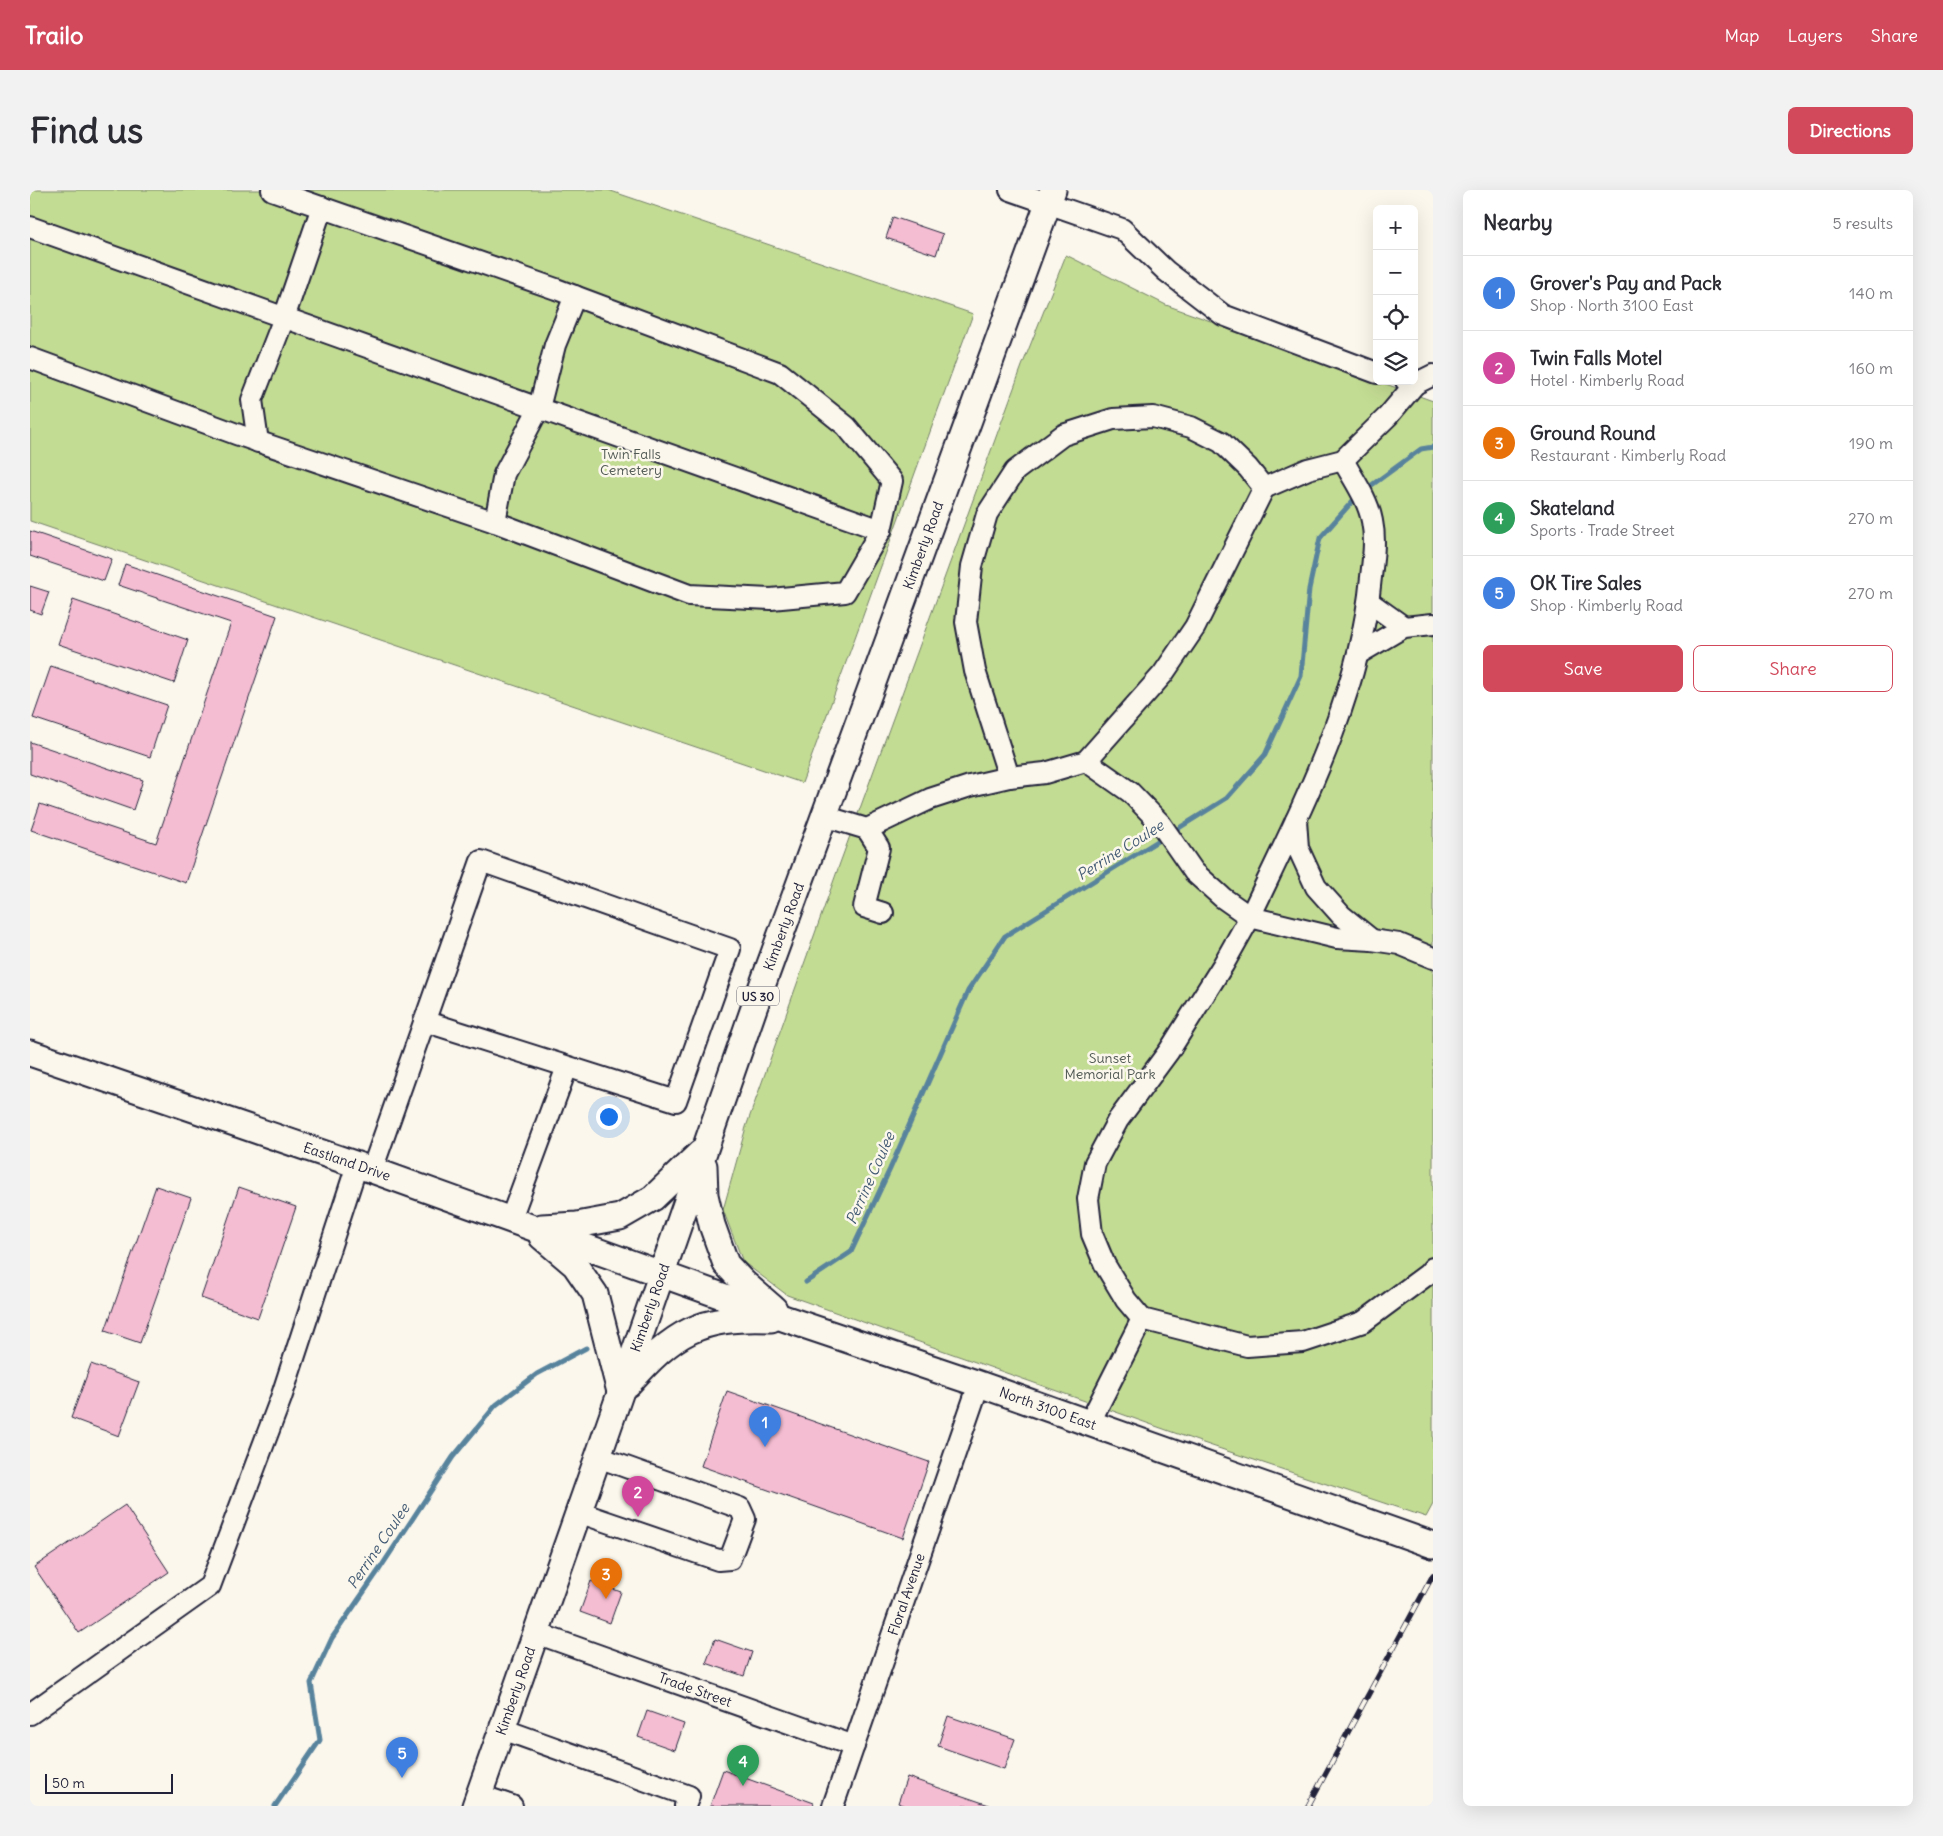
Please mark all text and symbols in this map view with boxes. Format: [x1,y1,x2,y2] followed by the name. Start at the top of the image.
[25,20,83,50] text: Trailo
[1724,24,1759,47] text: Map
[1787,24,1843,47] text: Layers
[1871,24,1918,47] text: Share
[1788,107,1913,154] button: Directions
[30,108,143,152] text: Find us
[1373,205,1418,385] map controls
[1373,205,1418,250] button: +
[1483,209,1553,236] text: Nearby
[1832,213,1893,233] text: 5 results
[1373,250,1418,295] button: −
[1530,271,1722,295] text: Grover's Pay and Pack
[1496,283,1502,303] text: 1
[1849,283,1893,303] text: 140 m
[1373,295,1418,340] button: locate
[1530,295,1693,315] text: Shop · North 3100 East
[1373,340,1418,385] button: layers
[1530,346,1662,370] text: Twin Falls Motel
[1495,358,1503,378] text: 2
[1849,358,1893,378] text: 160 m
[1530,370,1684,390] text: Hotel · Kimberly Road
[1530,421,1656,445] text: Ground Round
[1494,433,1504,453] text: 3
[1849,433,1893,453] text: 190 m
[600,445,662,479] park label: Twin Falls Cemetery
[1530,445,1726,465] text: Restaurant · Kimberly Road
[1530,496,1615,520] text: Skateland
[899,499,947,592] street label: Kimberly Road
[1494,508,1504,528] text: 4
[1848,508,1893,528] text: 270 m
[1530,520,1675,540] text: Sports · Trade Street
[1530,571,1642,595] text: OK Tire Sales
[1494,583,1504,603] text: 5
[1848,583,1893,603] text: 270 m
[1530,595,1683,615] text: Shop · Kimberly Road
[1483,645,1683,692] button: Save
[1693,645,1893,692] button: Share
[1073,815,1168,884] water label: Perrine Coulee
[759,880,808,973] street label: Kimberly Road
[737,986,779,1006] road number: US 30
[1064,1049,1156,1083] park label: Sunset Memorial Park
[596,1104,622,1130] your location
[841,1128,899,1227] water label: Perrine Coulee
[301,1138,393,1185] street label: Eastland Drive
[626,1261,674,1354] street label: Kimberly Road
[997,1383,1099,1434] street label: North 3100 East
[749,1406,781,1447] pin: 1
[622,1476,654,1517] pin: 2
[342,1499,414,1592] water label: Perrine Coulee
[884,1551,929,1638] street label: Floral Avenue
[590,1558,622,1599] pin: 3
[492,1644,539,1737] street label: Kimberly Road
[656,1668,734,1711] street label: Trade Street
[386,1737,418,1778] pin: 5
[727,1745,759,1786] pin: 4
[45,1771,172,1794] scale bar
[52,1774,85,1792] text: 50 m

